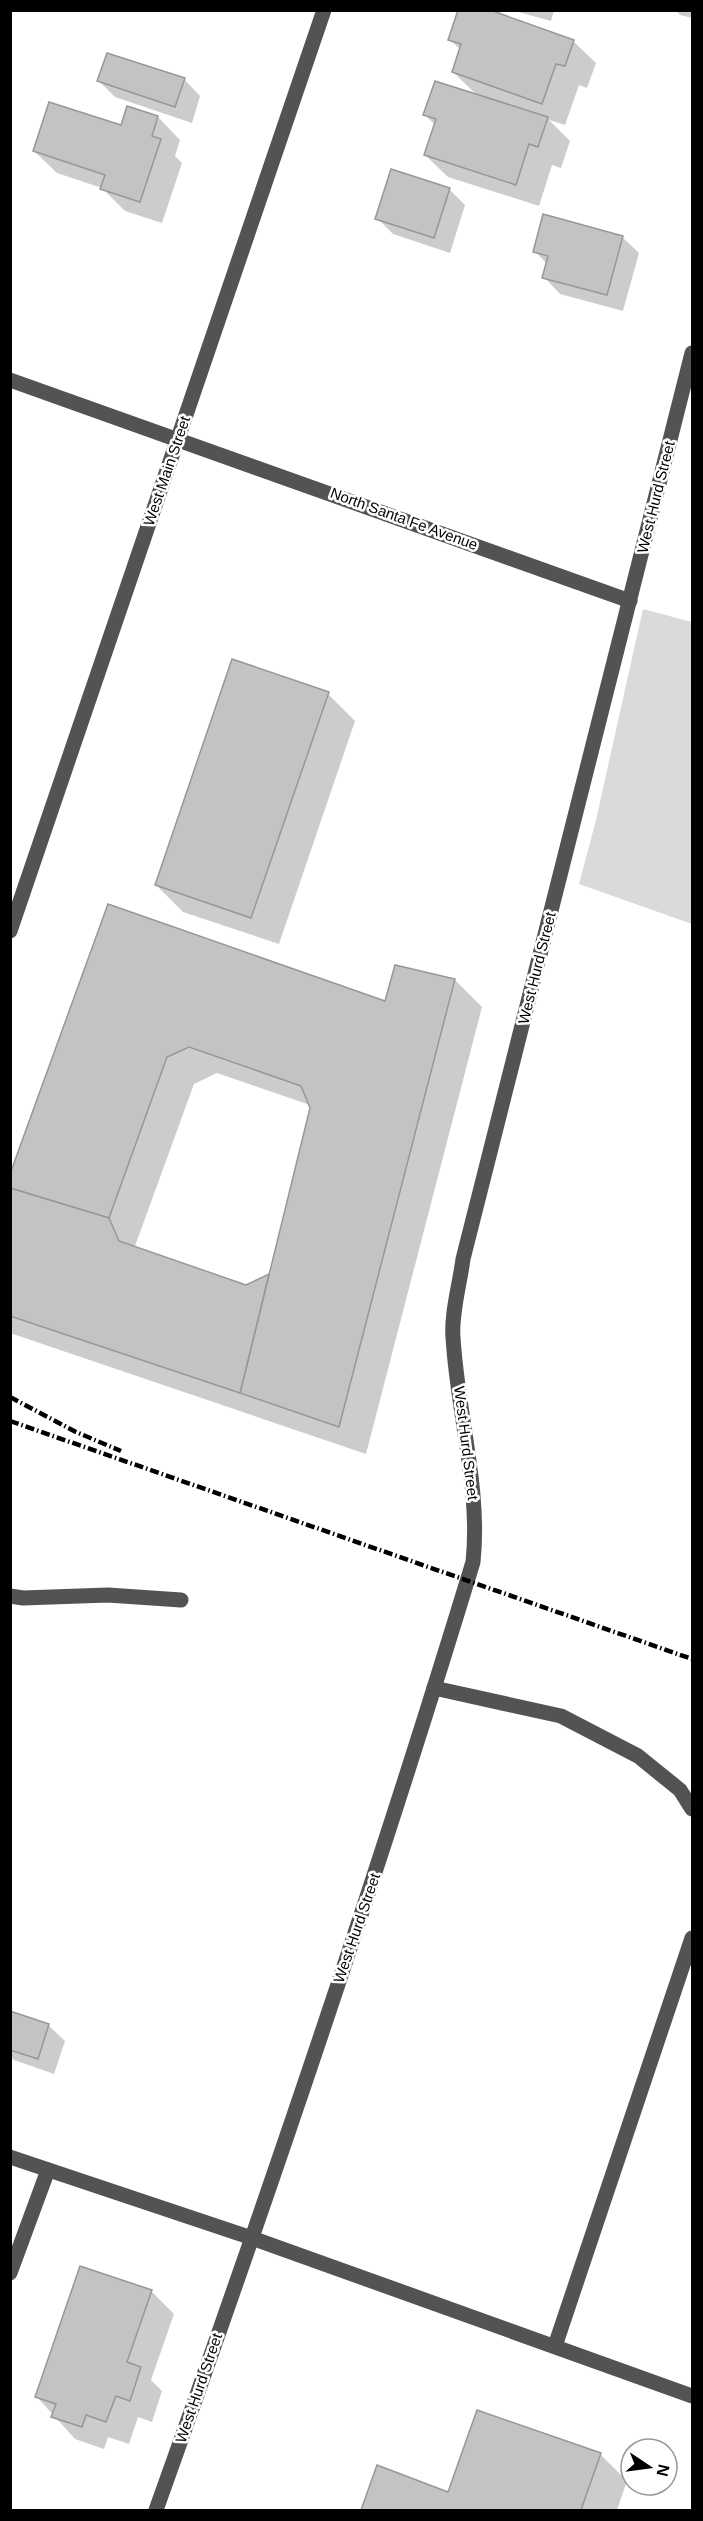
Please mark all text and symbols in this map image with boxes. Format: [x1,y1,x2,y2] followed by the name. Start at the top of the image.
[140,413,194,528] street label: West Main Street
[633,438,678,555] street label: West Hurd Street
[328,484,480,553] street label: North Santa Fe Avenue
[514,909,559,1026] street label: West Hurd Street
[451,1385,482,1502] street label: West Hurd Street
[330,1870,384,1985] street label: West Hurd Street
[172,2330,226,2445] street label: West Hurd Street
[619,2437,679,2497] north arrow
[654,2463,673,2478] text: N

